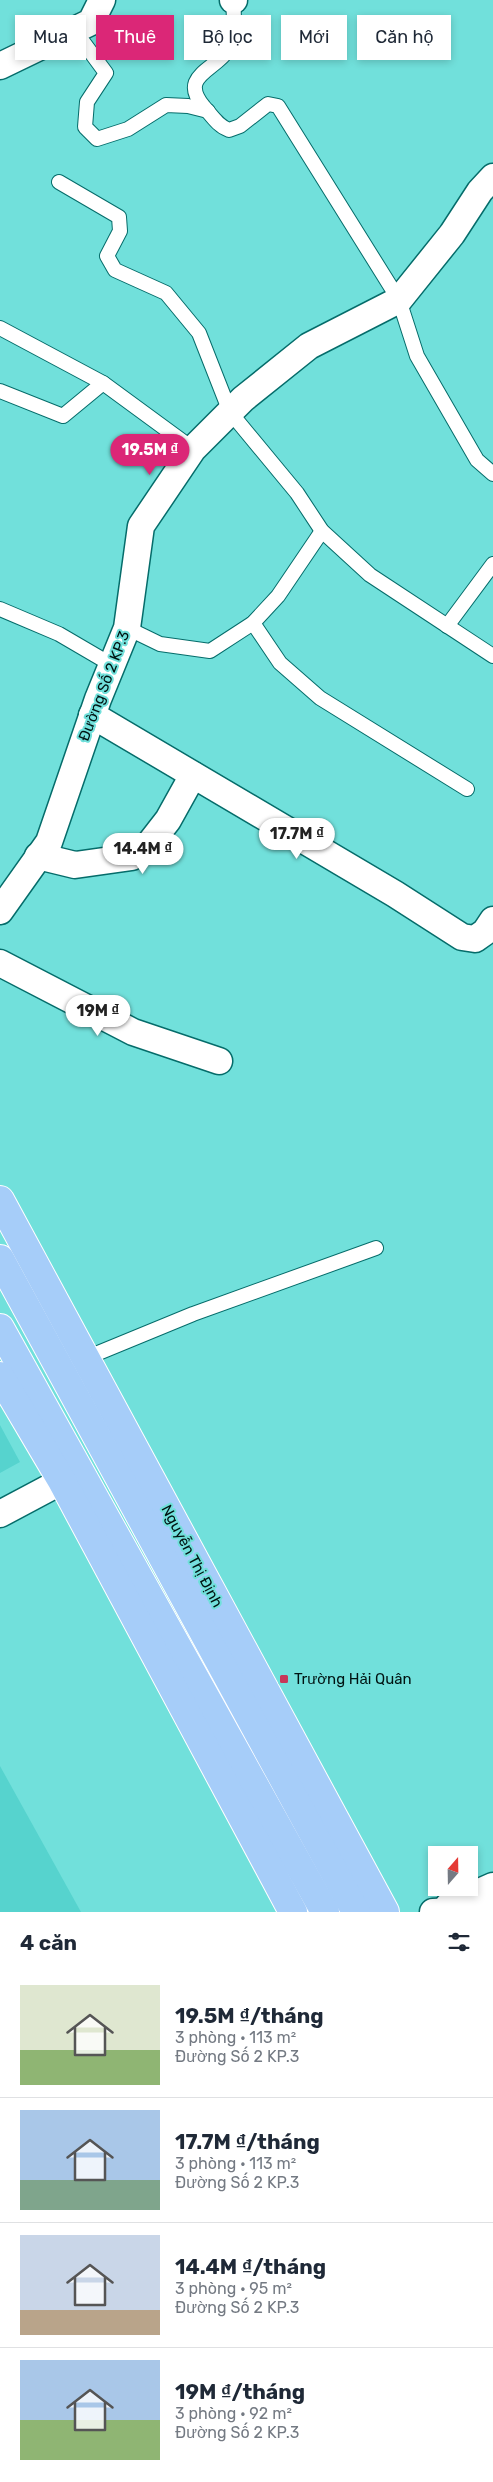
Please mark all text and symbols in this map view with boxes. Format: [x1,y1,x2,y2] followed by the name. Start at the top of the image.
[15,15,86,60] chip: Mua
[96,15,174,60] chip: Thuê
[184,15,271,60] chip: Bộ lọc
[281,15,347,60] chip: Mới
[357,15,451,60] chip: Căn hộ
[104,434,196,476] pin: 19.5M ₫
[121,440,179,459] text: 19.5M ₫
[75,628,133,744] street label: Đường Số 2 KP.3
[251,818,343,860] pin: 17.7M ₫
[270,824,324,843] text: 17.7M ₫
[97,832,189,875] pin: 14.4M ₫
[114,839,173,858] text: 14.4M ₫
[63,994,133,1037] pin: 19M ₫
[76,1001,120,1020] text: 19M ₫
[157,1501,227,1610] street label: Nguyễn Thị Định
[294,1670,412,1688] place label: Trường Hải Quân
[278,1673,290,1685] marker: Trường Hải Quân
[428,1846,478,1896] north arrow
[428,1846,478,1896] map controls
[445,1928,473,1956] icon: filters
[20,1930,77,1955] text: 4 căn
[175,2003,324,2028] text: 19.5M ₫/tháng
[60,2005,120,2065] icon: home
[175,2028,296,2047] text: 3 phòng · 113 m²
[175,2047,299,2066] text: Đường Số 2 KP.3
[175,2129,320,2154] text: 17.7M ₫/tháng
[60,2130,120,2190] icon: home
[175,2154,296,2173] text: 3 phòng · 113 m²
[175,2173,299,2192] text: Đường Số 2 KP.3
[175,2254,326,2279] text: 14.4M ₫/tháng
[60,2255,120,2315] icon: home
[175,2279,292,2298] text: 3 phòng · 95 m²
[175,2298,299,2317] text: Đường Số 2 KP.3
[175,2379,305,2404] text: 19M ₫/tháng
[60,2380,120,2440] icon: home
[175,2404,292,2423] text: 3 phòng · 92 m²
[175,2423,299,2442] text: Đường Số 2 KP.3

